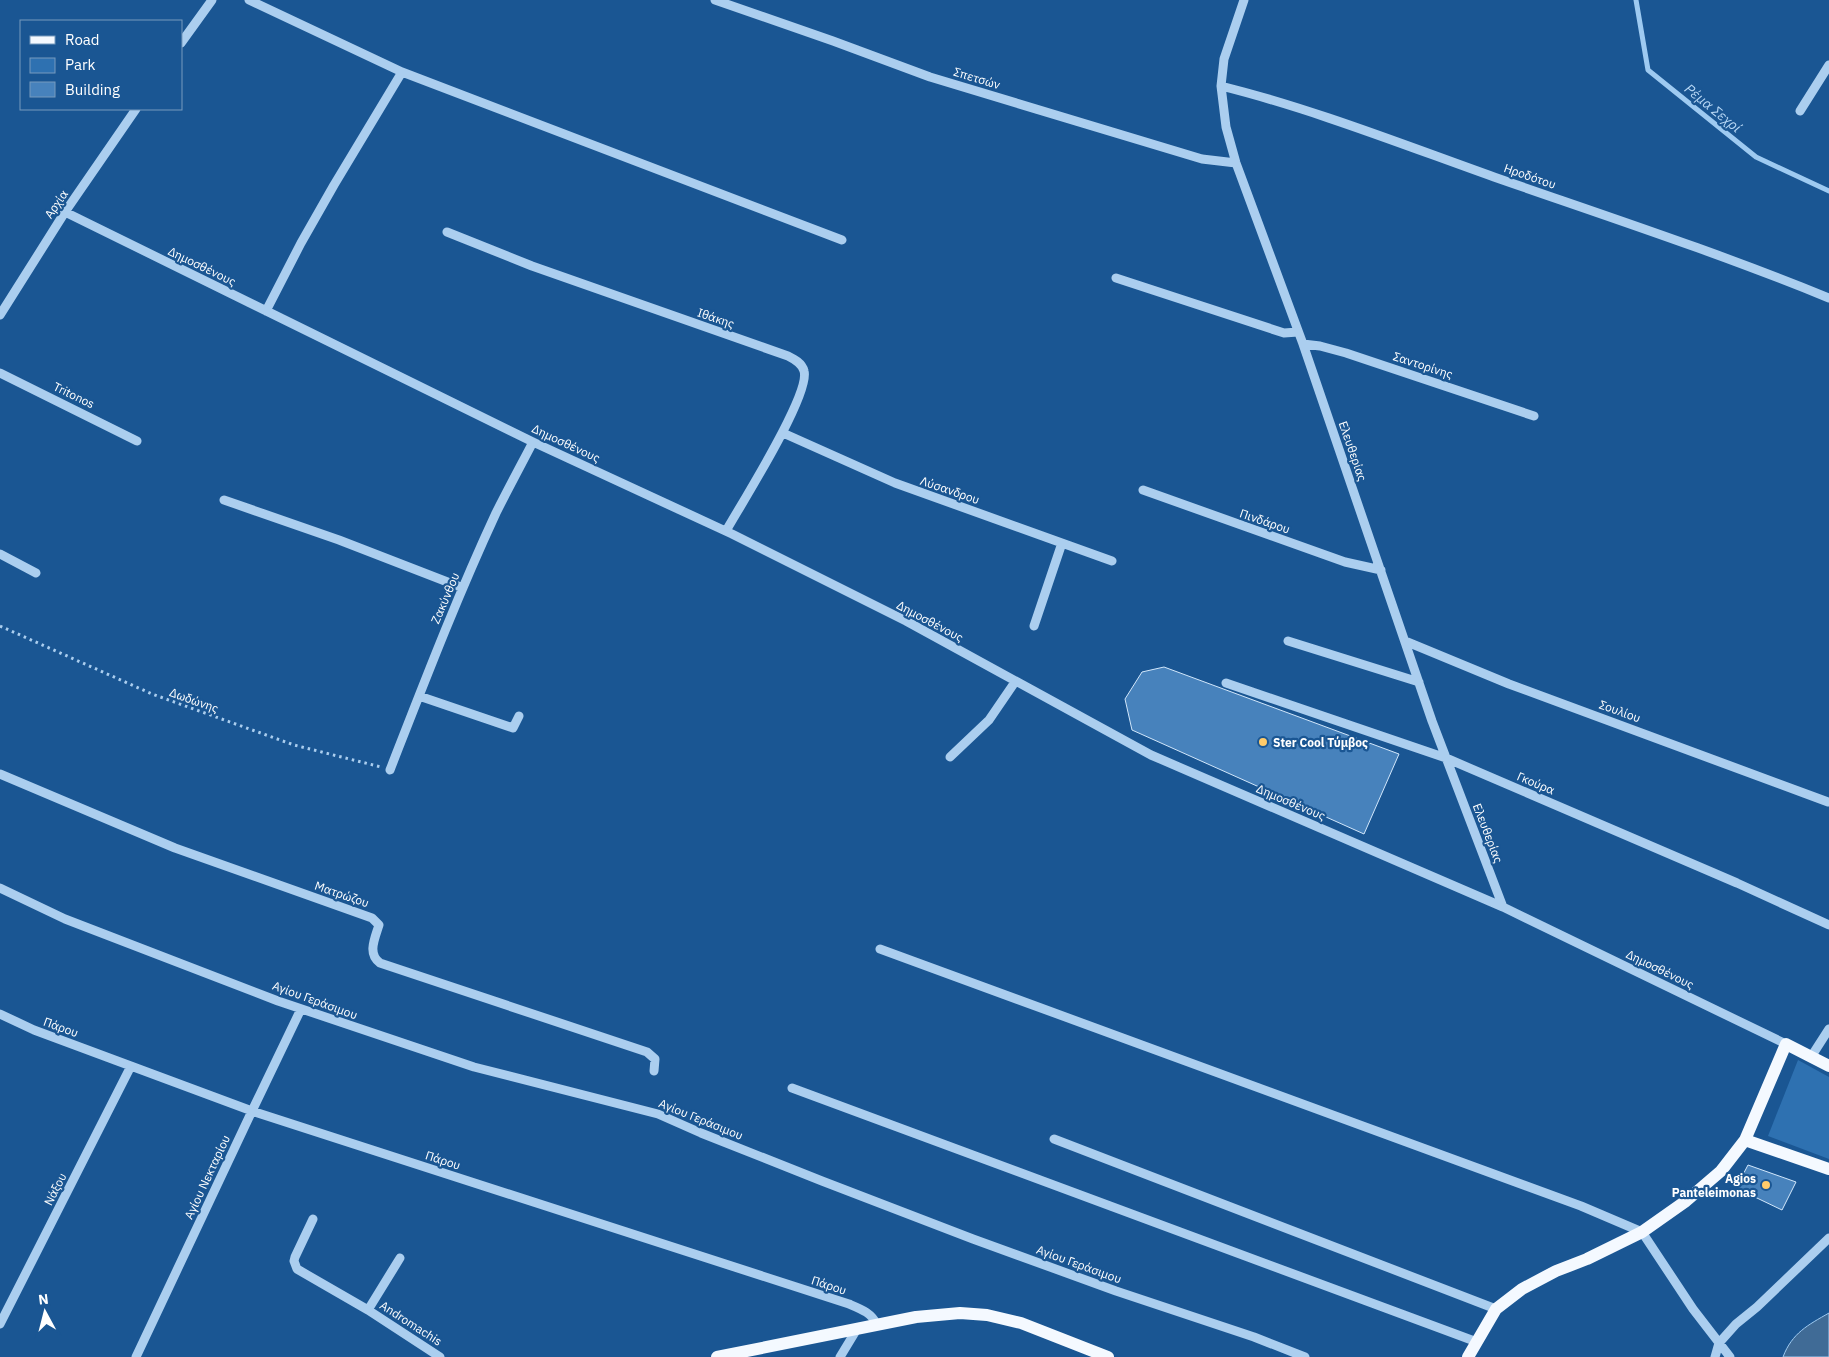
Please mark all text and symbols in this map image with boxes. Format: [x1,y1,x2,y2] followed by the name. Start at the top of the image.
[20,20,182,110] legend
[65,30,100,49] text: Road
[65,55,95,74] text: Park
[952,64,1002,92] street label: Σπετσών
[65,80,120,99] text: Building
[1681,80,1746,137] water label: Ρέμα Σεχρί
[1502,160,1558,192] street label: Ηροδότου
[41,187,71,221] street label: Αρχία
[166,243,239,289] street label: Δημοσθένους
[695,305,737,331] street label: Ιθάκης
[1391,348,1455,382] street label: Σαντορίνης
[51,379,97,411] street label: Tritonos
[1336,419,1370,483] street label: Ελευθερίας
[529,421,603,465] street label: Δημοσθένους
[918,473,982,507] street label: Λύσανδρου
[1238,505,1292,537] street label: Πινδάρου
[428,570,462,626] street label: Ζακύνθου
[894,597,966,645] street label: Δημοσθένους
[167,684,221,716] street label: Δωδώνης
[1597,697,1643,725] street label: Σουλίου
[1273,735,1368,750] place label: Ster Cool Τύμβος
[1257,736,1269,748] marker: Ster Cool Τύμβος
[1515,768,1557,798] street label: Γκούρα
[1254,781,1328,823] street label: Δημοσθένους
[1470,801,1506,865] street label: Ελευθερίας
[313,878,371,910] street label: Ματρώζου
[1624,946,1697,992] street label: Δημοσθένους
[270,978,360,1022] street label: Αγίου Γεράσιμου
[41,1014,81,1040] street label: Πάρου
[657,1095,745,1143] street label: Αγίου Γεράσιμου
[181,1132,233,1222] street label: Αγίου Νεκταρίου
[423,1147,463,1173] street label: Πάρου
[40,1170,70,1208] street label: Νάξου
[1672,1171,1756,1200] place label: Agios Panteleimonas
[1760,1179,1772,1191] marker: Agios Panteleimonas
[1034,1242,1124,1286] street label: Αγίου Γεράσιμου
[809,1272,849,1298] street label: Πάρου
[20,1287,70,1337] north arrow
[37,1290,50,1309] text: N
[377,1297,445,1349] street label: Andromachis

